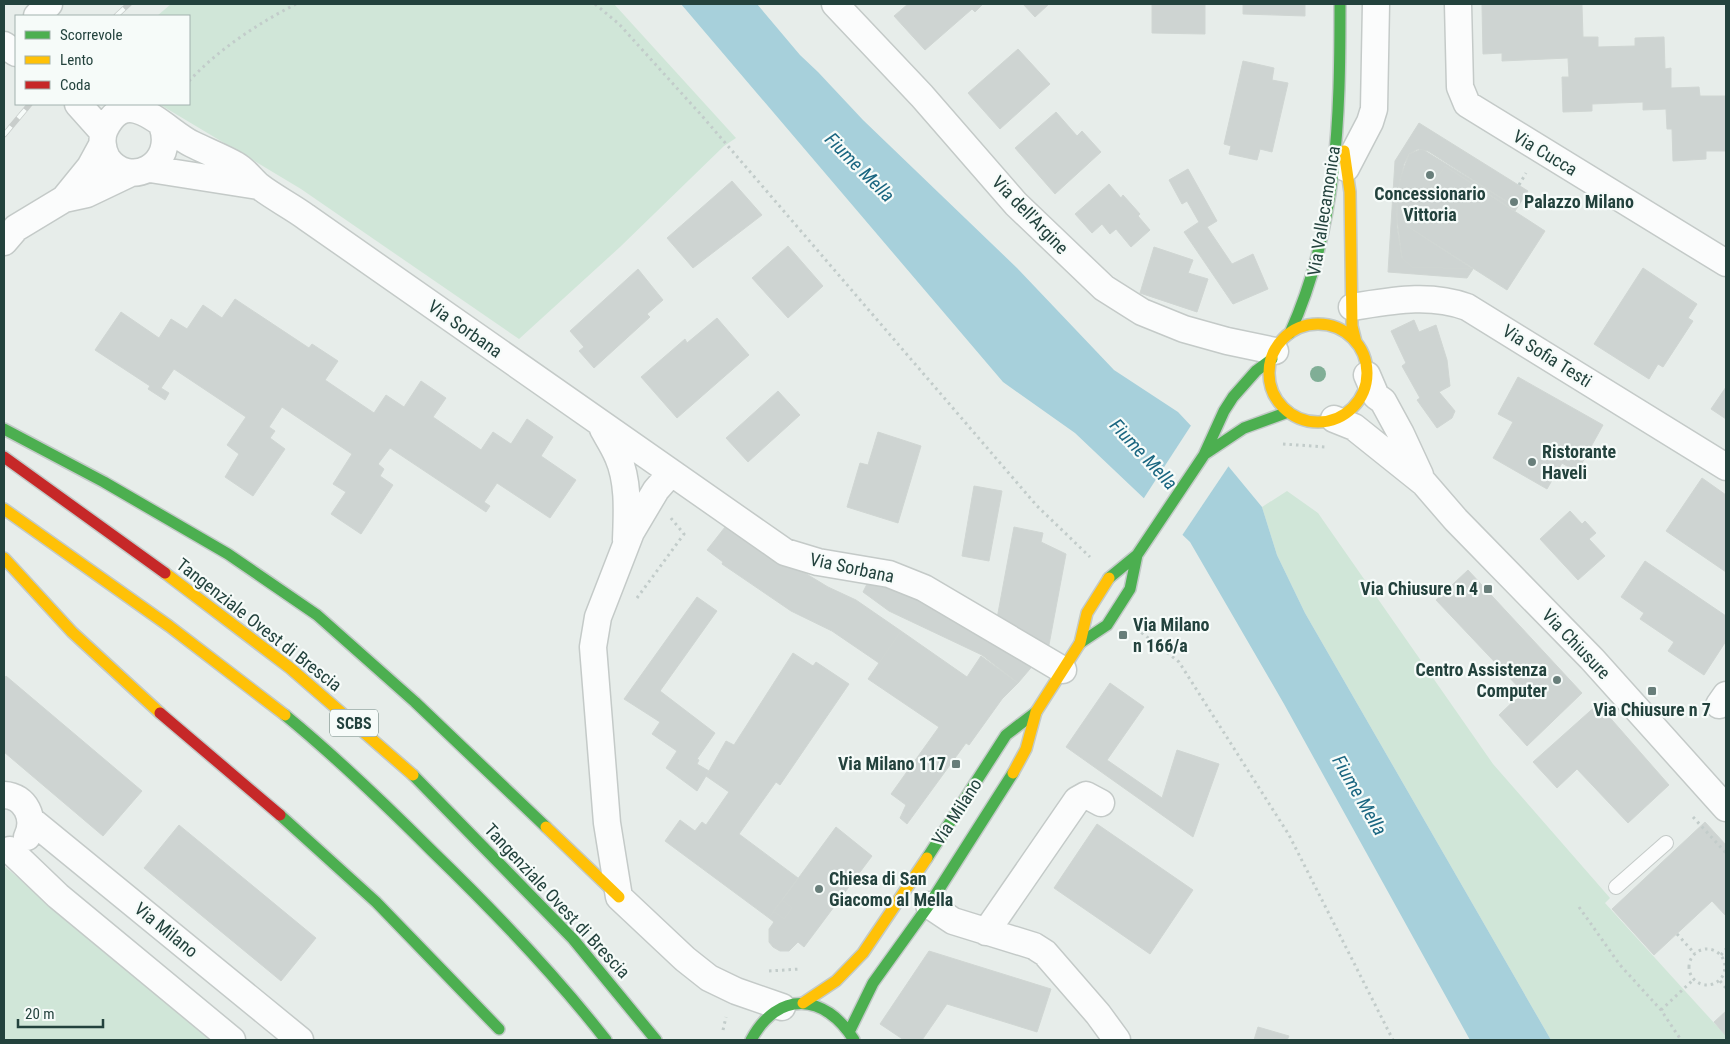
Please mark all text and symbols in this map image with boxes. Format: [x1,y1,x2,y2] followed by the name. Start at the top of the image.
[15,15,190,105] legend
[60,26,122,44] text: Scorrevole
[60,51,93,69] text: Lento
[60,76,91,94] text: Coda
[1509,125,1581,180] street label: Via Cucca
[820,128,899,207] water label: Fiume Mella
[1303,144,1344,277] street label: Via Vallecamonica
[1424,169,1436,181] marker: Concessionario Vittoria
[988,171,1073,258] street label: Via dell'Argine
[1374,183,1486,225] place label: Concessionario Vittoria
[1524,191,1634,212] place label: Palazzo Milano
[1508,196,1520,208] marker: Palazzo Milano
[424,295,506,362] street label: Via Sorbana
[1499,320,1596,391] street label: Via Sofia Testi
[1105,414,1182,495] water label: Fiume Mella
[1542,441,1616,483] place label: Ristorante Haveli
[1526,456,1538,468] marker: Ristorante Haveli
[808,548,896,587] street label: Via Sorbana
[173,554,346,696] street label: Tangenziale Ovest di Brescia
[1360,578,1478,599] place label: Via Chiusure n 4
[1482,583,1494,595] marker: Via Chiusure n 4
[1538,604,1615,683] street label: Via Chiusure
[1133,614,1210,656] place label: Via Milano n 166/a
[1117,629,1129,641] marker: Via Milano n 166/a
[1416,659,1547,701] place label: Centro Assistenza Computer
[1551,674,1563,686] marker: Centro Assistenza Computer
[1646,685,1658,697] marker: Via Chiusure n 7
[1593,699,1711,720] place label: Via Chiusure n 7
[330,710,378,736] road number: SCBS
[1327,751,1392,839] water label: Fiume Mella
[838,753,946,774] place label: Via Milano 117
[950,758,962,770] marker: Via Milano 117
[927,774,986,849] street label: Via Milano
[480,819,634,982] street label: Tangenziale Ovest di Brescia
[829,868,953,910] place label: Chiesa di San Giacomo al Mella
[813,883,825,895] marker: Chiesa di San Giacomo al Mella
[130,898,202,961] street label: Via Milano
[18,996,102,1028] scale bar
[25,1005,55,1023] text: 20 m

